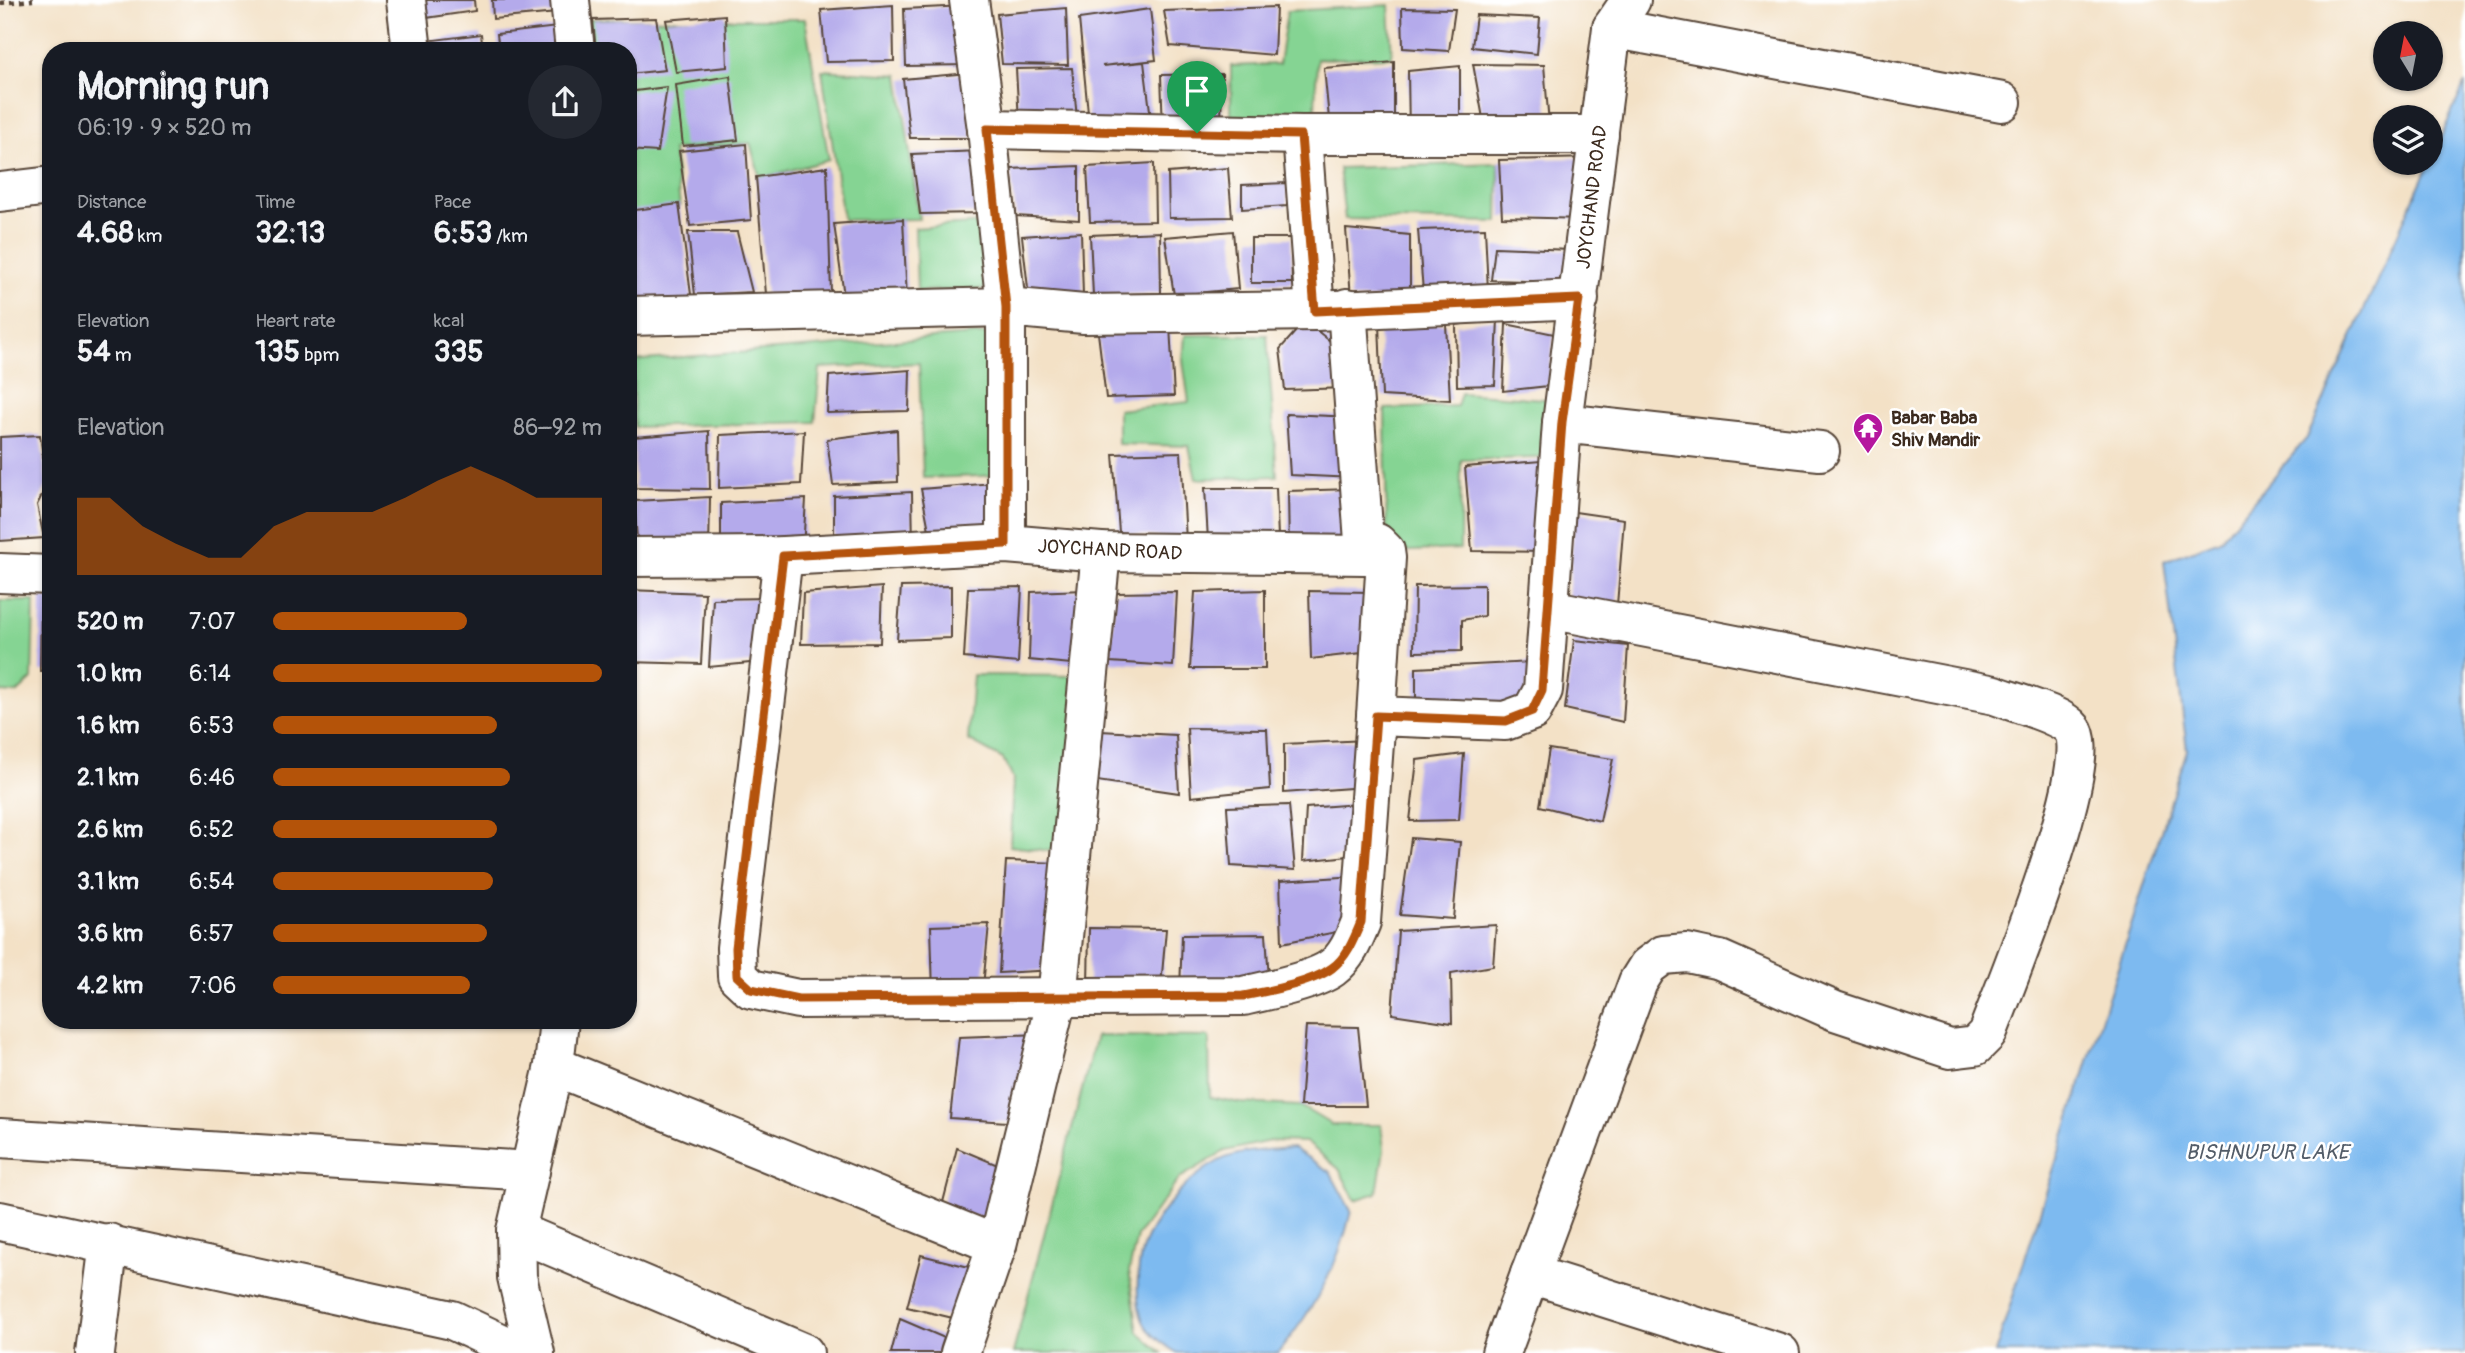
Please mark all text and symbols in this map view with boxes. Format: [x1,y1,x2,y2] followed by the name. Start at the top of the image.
[2373,21,2443,91] north arrow
[2373,21,2443,175] map controls
[1167,61,1227,133] pin
[77,63,269,111] text: Morning run
[528,65,602,139] button: share
[1178,72,1216,110] icon: arrive
[2373,105,2443,175] button: layers
[77,113,251,142] text: 06:19 · 9 × 520 m
[1571,124,1613,270] street label: JOYCHAND ROAD
[77,190,146,214] text: Distance
[255,190,295,214] text: Time
[434,190,471,214] text: Pace
[77,214,134,251] text: 4.68
[255,214,325,251] text: 32:13
[434,214,492,251] text: 6:53
[134,224,162,248] text: km
[492,224,528,248] text: /km
[77,309,149,333] text: Elevation
[255,309,335,333] text: Heart rate
[434,309,465,333] text: kcal
[77,333,111,370] text: 54
[255,333,300,370] text: 135
[434,333,483,370] text: 335
[111,343,132,367] text: m
[300,343,339,367] text: bpm
[1891,406,1980,452] place label: Babar Baba Shiv Mandir
[1851,411,1885,455] temple icon: Babar Baba Shiv Mandir
[77,413,165,442] text: Elevation
[513,413,602,442] text: 86–92 m
[1037,534,1183,566] street label: JOYCHAND ROAD
[77,607,143,636] text: 520 m
[189,607,235,636] text: 7:07
[77,659,142,688] text: 1.0 km
[189,659,231,688] text: 6:14
[77,711,139,740] text: 1.6 km
[189,711,234,740] text: 6:53
[77,763,139,792] text: 2.1 km
[189,763,235,792] text: 6:46
[77,815,143,844] text: 2.6 km
[189,815,234,844] text: 6:52
[77,867,139,896] text: 3.1 km
[189,867,234,896] text: 6:54
[77,919,143,948] text: 3.6 km
[189,919,233,948] text: 6:57
[77,971,143,1000] text: 4.2 km
[189,971,236,1000] text: 7:06
[2186,1139,2351,1166] water label: BISHNUPUR LAKE

